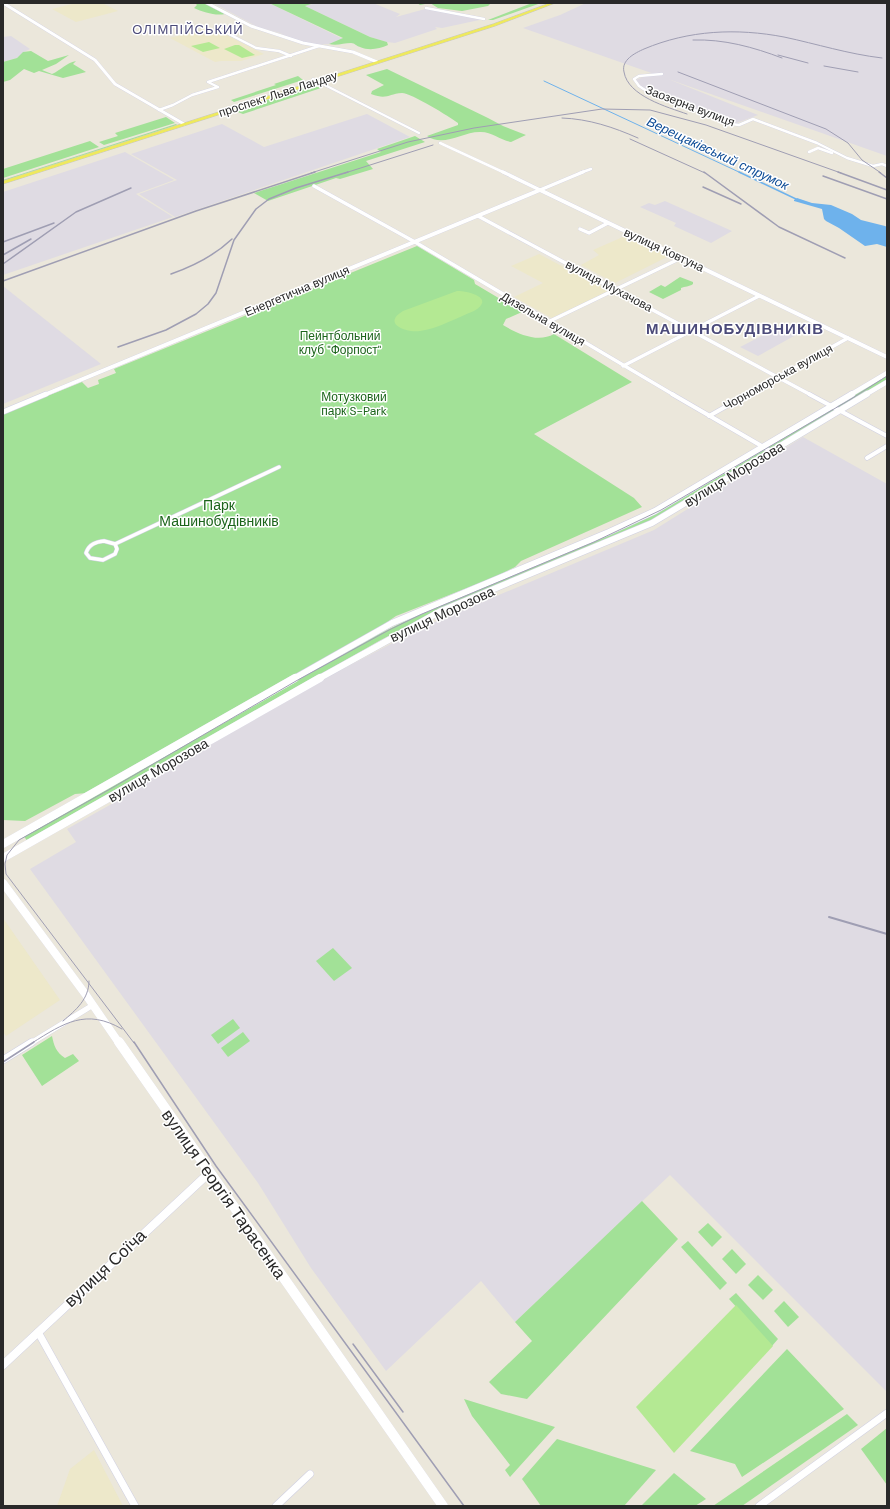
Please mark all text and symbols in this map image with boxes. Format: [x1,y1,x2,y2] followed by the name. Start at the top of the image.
[132,21,244,38] district label: ОЛІМПІЙСЬКИЙ
[217,67,339,121] street label: проспект Льва Ландау
[643,82,737,130] street label: Заозерна вулиця
[644,113,792,194] water label: Верещаківський струмок
[621,224,707,276] street label: вулиця Ковтуна
[563,256,656,316] street label: вулиця Мухачова
[242,262,352,320] street label: Енергетична вулиця
[498,288,588,350] street label: Дизельна вулиця
[646,319,824,339] district label: МАШИНОБУДІВНИКІВ
[299,328,382,358] park label: Пейнтбольний клуб "Форпост"
[720,340,836,414] street label: Чорноморська вулиця
[321,389,387,419] park label: Мотузковий парк S-Park
[681,437,787,511] street label: вулиця Морозова
[159,496,279,530] park label: Парк Машинобудівників
[387,582,497,646] street label: вулиця Морозова
[104,734,212,806] street label: вулиця Морозова
[157,1105,291,1284] street label: вулиця Георгія Тарасенка
[59,1224,151,1312] street label: вулиця Соїча

